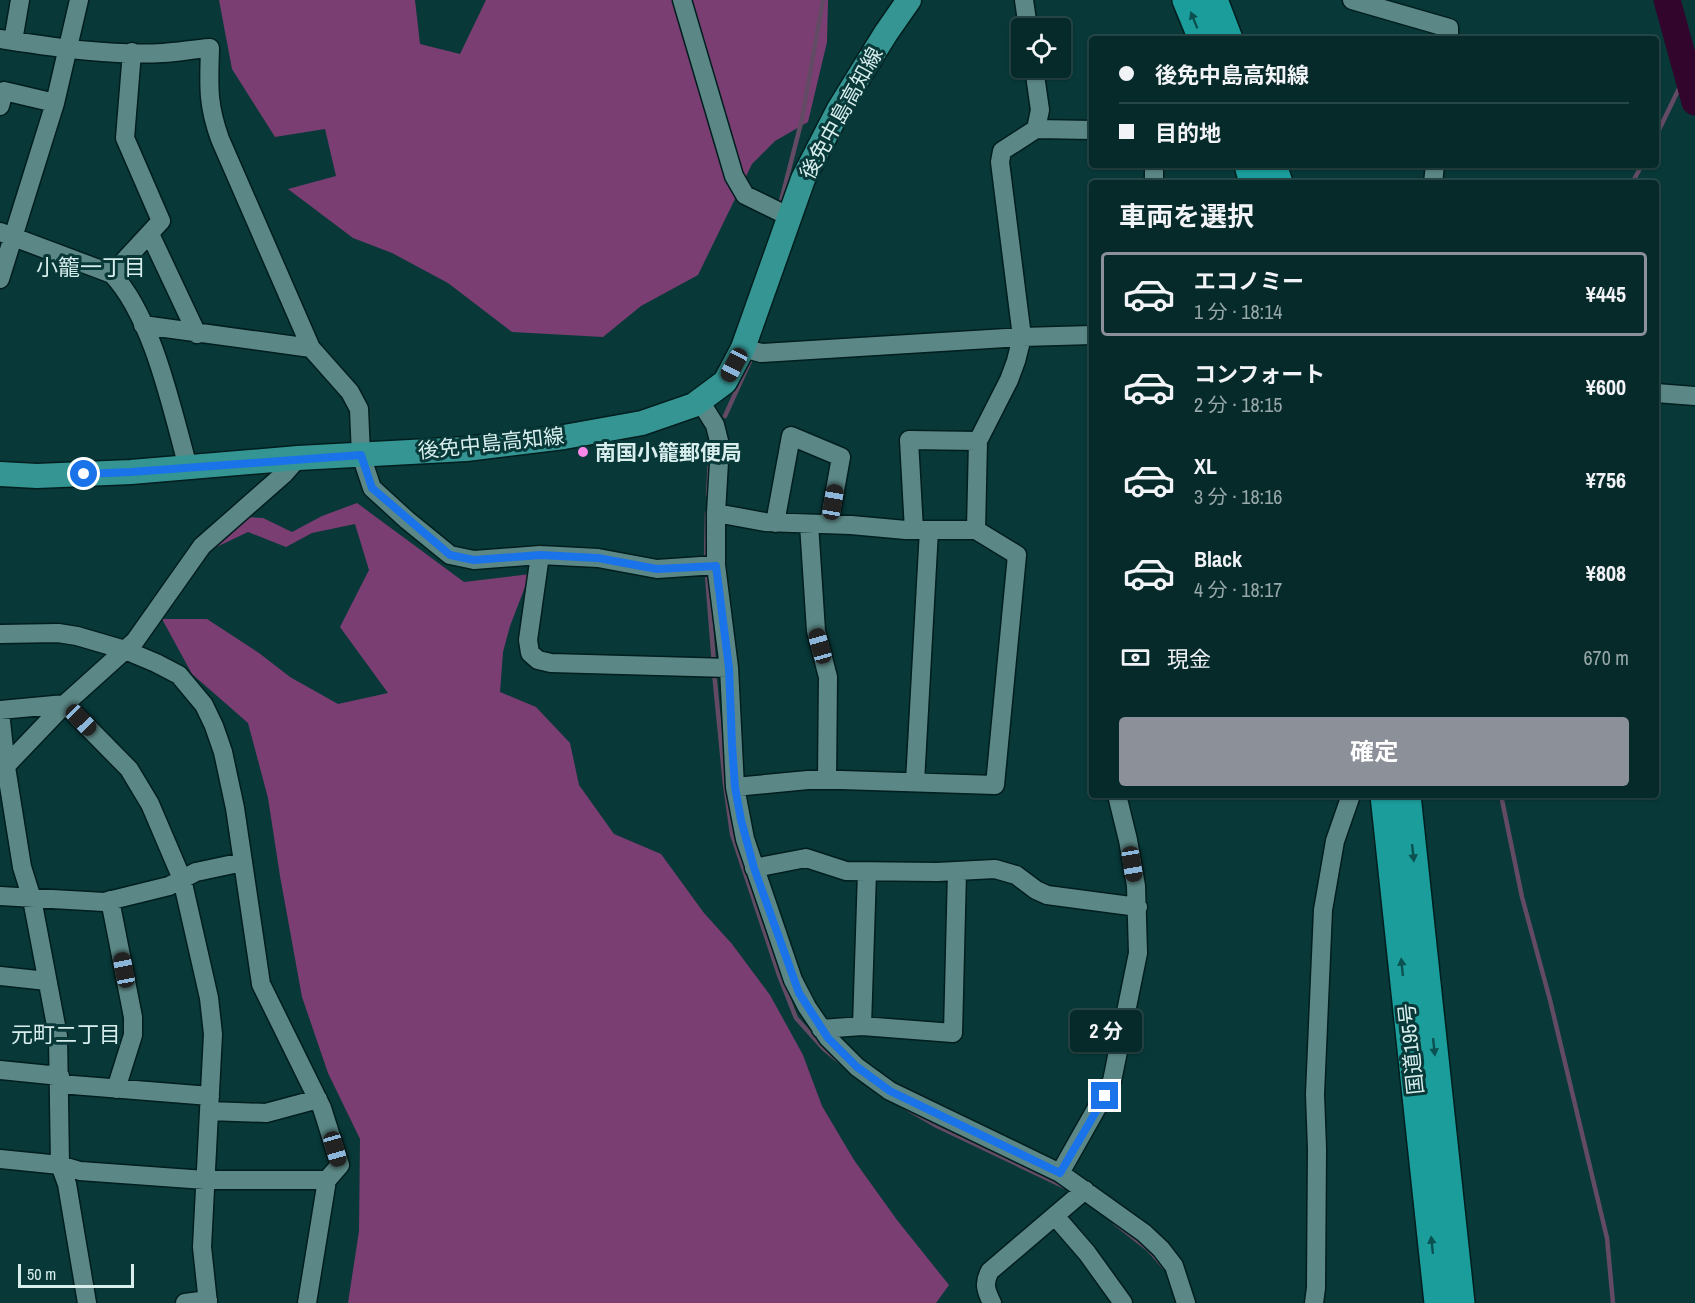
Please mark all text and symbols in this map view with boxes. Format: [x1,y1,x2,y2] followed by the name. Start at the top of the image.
[1189,10,1199,28] one-way arrow
[1011,18,1071,78] map controls
[1011,18,1071,78] button: locate
[793,42,889,184] street label: 後免中島高知線
[1155,60,1309,90] text: 後免中島高知線
[1155,118,1221,148] text: 目的地
[1119,198,1254,234] text: 車両を選択
[36,252,146,282] district label: 小籠一丁目
[1194,266,1304,296] text: エコノミー
[1122,267,1176,321] icon: car
[1586,279,1626,309] text: ¥445
[1194,298,1282,325] text: 1 分 · 18:14
[718,345,750,385] car
[1194,359,1325,389] text: コンフォート
[1122,360,1176,414] icon: car
[1586,372,1626,402] text: ¥600
[1194,391,1282,418] text: 2 分 · 18:15
[416,421,566,465] street label: 後免中島高知線
[595,438,742,467] place label: 南国小籠郵便局
[576,445,590,459] marker: 南国小籠郵便局
[1194,451,1217,481] text: XL
[1122,453,1176,507] icon: car
[70,460,97,487] route start
[1586,465,1626,495] text: ¥756
[821,483,845,521] car
[1194,483,1282,510] text: 3 分 · 18:16
[1194,544,1242,574] text: Black
[1122,546,1176,600] icon: car
[1586,558,1626,588] text: ¥808
[1194,576,1282,603] text: 4 分 · 18:17
[806,626,834,666] car
[1119,641,1152,674] icon: cash
[1167,644,1211,674] text: 現金
[1583,644,1629,671] text: 670 m
[62,701,100,739] car
[1119,717,1629,786] button: 確定
[1408,844,1418,863] one-way arrow
[1120,845,1144,883] car
[112,951,136,989] car
[1397,958,1407,977] one-way arrow
[1392,1002,1430,1096] street label: 国道195号
[1069,1009,1141,1051] callout: 2 分
[1089,1017,1123,1044] text: 2 分
[11,1019,121,1049] district label: 元町二丁目
[1429,1038,1439,1057] one-way arrow
[1091,1082,1118,1109] route end
[321,1129,349,1169] car
[1427,1235,1437,1254] one-way arrow
[18,1261,134,1288] scale bar
[27,1263,56,1285] text: 50 m

